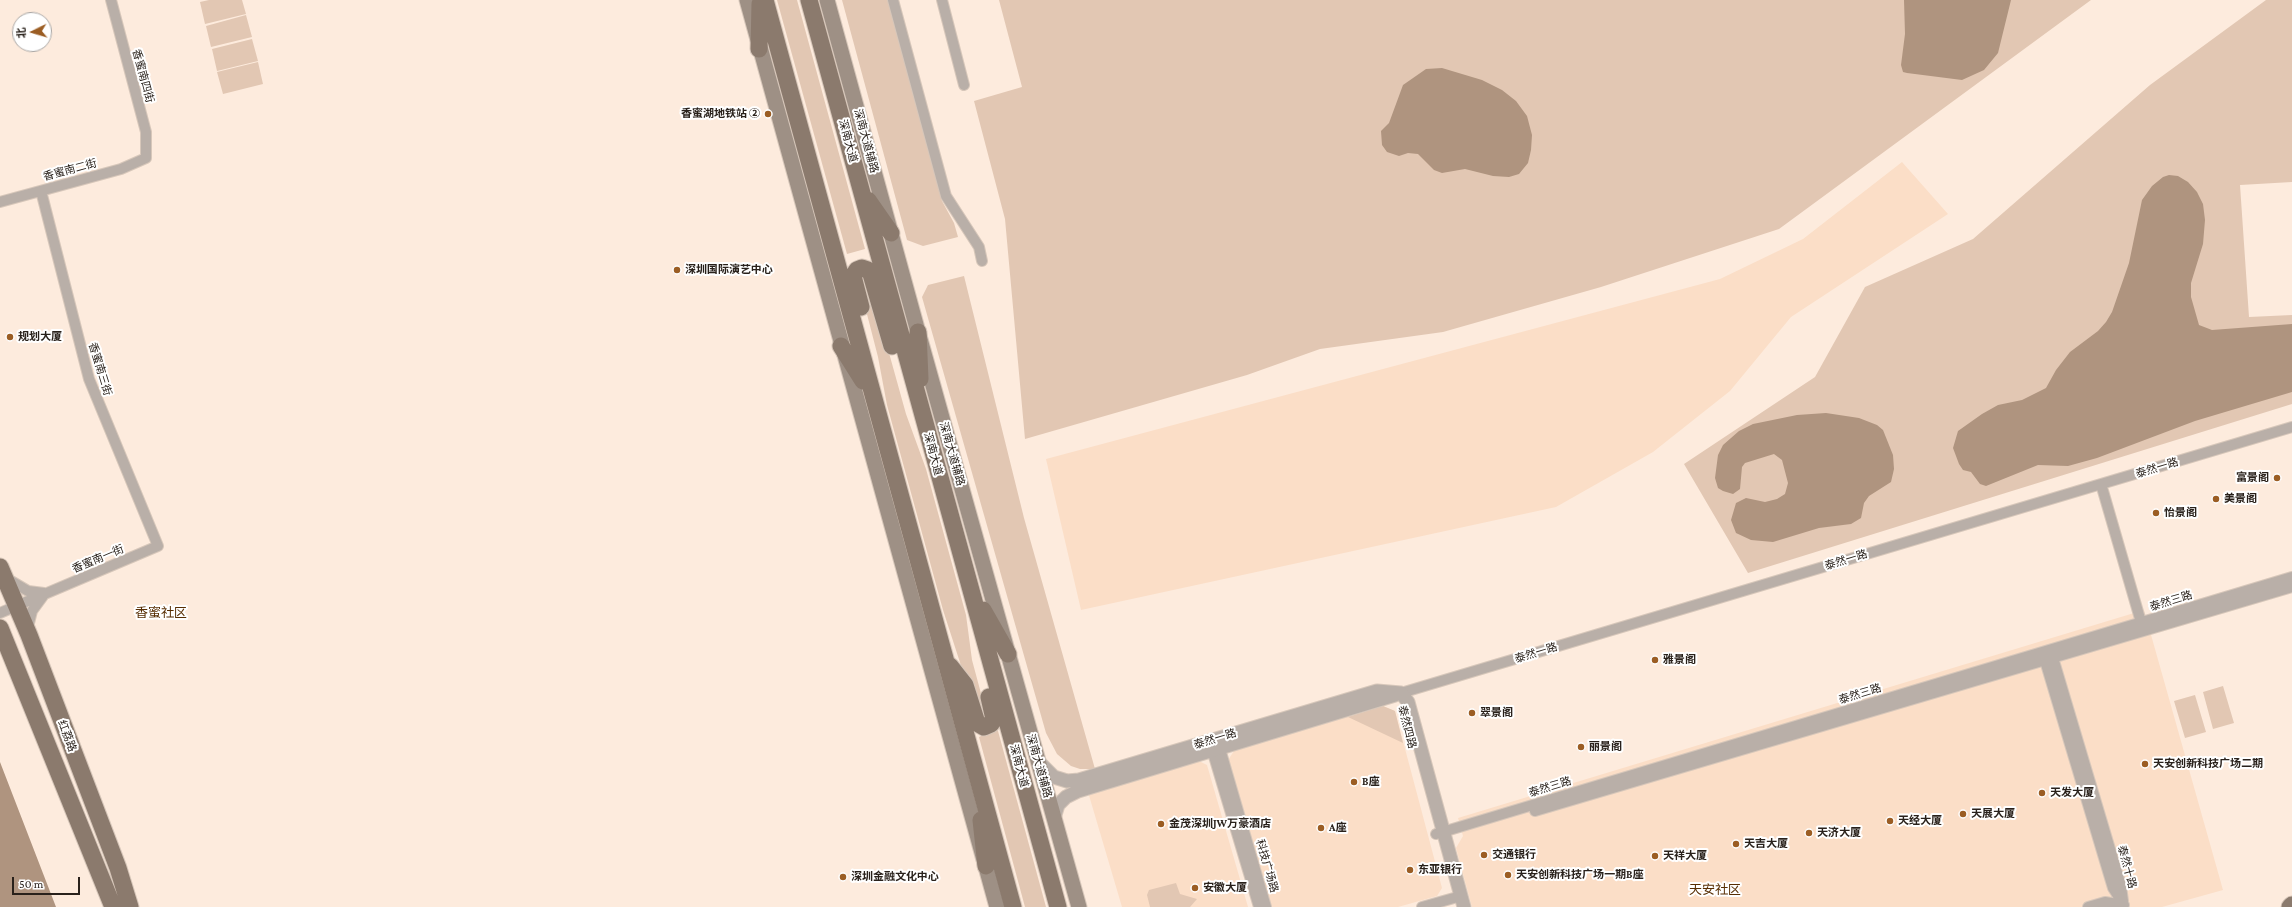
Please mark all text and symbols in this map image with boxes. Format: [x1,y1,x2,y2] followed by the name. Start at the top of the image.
[12,12,52,52] north arrow
[15,27,27,39] text: 北
[130,48,156,104] street label: 香蜜南四街
[681,107,760,121] place label: 香蜜湖地铁站 ②
[851,107,881,175] street label: 深南大道辅路
[763,109,773,119] marker: 香蜜湖地铁站 ②
[836,118,860,164] street label: 深南大道
[42,157,98,183] street label: 香蜜南二街
[685,263,773,277] place label: 深圳国际演艺中心
[672,265,682,275] marker: 深圳国际演艺中心
[18,330,62,344] place label: 规划大厦
[5,332,15,342] marker: 规划大厦
[86,341,114,397] street label: 香蜜南三街
[937,420,967,488] street label: 深南大道辅路
[921,431,945,477] street label: 深南大道
[2134,455,2180,481] street label: 泰然一路
[2236,471,2269,485] place label: 富景阁
[2272,473,2282,483] marker: 富景阁
[2224,492,2257,506] place label: 美景阁
[2211,494,2221,504] marker: 美景阁
[2164,506,2197,520] place label: 怡景阁
[2151,508,2161,518] marker: 怡景阁
[70,542,126,576] street label: 香蜜南一街
[1823,547,1869,573] street label: 泰然一路
[2148,588,2194,614] street label: 泰然三路
[135,605,187,621] district label: 香蜜社区
[1513,640,1559,666] street label: 泰然一路
[1663,653,1696,667] place label: 雅景阁
[1650,655,1660,665] marker: 雅景阁
[1837,681,1883,707] street label: 泰然三路
[1395,704,1419,750] street label: 泰然四路
[1480,706,1513,720] place label: 翠景阁
[1467,708,1477,718] marker: 翠景阁
[55,718,79,754] street label: 红荔路
[1192,726,1238,752] street label: 泰然一路
[1024,732,1054,800] street label: 深南大道辅路
[1589,740,1622,754] place label: 丽景阁
[1576,742,1586,752] marker: 丽景阁
[1007,743,1031,789] street label: 深南大道
[2153,757,2263,771] place label: 天安创新科技广场二期
[2140,759,2150,769] marker: 天安创新科技广场二期
[1527,774,1573,800] street label: 泰然三路
[1362,775,1379,789] place label: B座
[1349,777,1359,787] marker: B座
[2050,786,2094,800] place label: 天发大厦
[2037,788,2047,798] marker: 天发大厦
[1971,807,2015,821] place label: 天展大厦
[1958,809,1968,819] marker: 天展大厦
[1898,814,1942,828] place label: 天经大厦
[1885,816,1895,826] marker: 天经大厦
[1169,817,1271,831] place label: 金茂深圳JW万豪酒店
[1156,819,1166,829] marker: 金茂深圳JW万豪酒店
[1329,821,1347,835] place label: A座
[1316,823,1326,833] marker: A座
[1817,826,1861,840] place label: 天济大厦
[1804,828,1814,838] marker: 天济大厦
[1744,837,1788,851] place label: 天吉大厦
[1253,838,1281,894] street label: 科技广场路
[1731,839,1741,849] marker: 天吉大厦
[2115,844,2139,890] street label: 泰然十路
[1492,848,1536,862] place label: 交通银行
[1663,849,1707,863] place label: 天祥大厦
[1479,850,1489,860] marker: 交通银行
[1650,851,1660,861] marker: 天祥大厦
[1418,863,1462,877] place label: 东亚银行
[1405,865,1415,875] marker: 东亚银行
[1516,868,1643,882] place label: 天安创新科技广场一期B座
[14,869,82,895] scale bar
[851,870,939,884] place label: 深圳金融文化中心
[1503,870,1513,880] marker: 天安创新科技广场一期B座
[838,872,848,882] marker: 深圳金融文化中心
[19,877,43,891] text: 50 m
[1203,881,1247,895] place label: 安徽大厦
[1689,882,1741,898] district label: 天安社区
[1190,883,1200,893] marker: 安徽大厦

